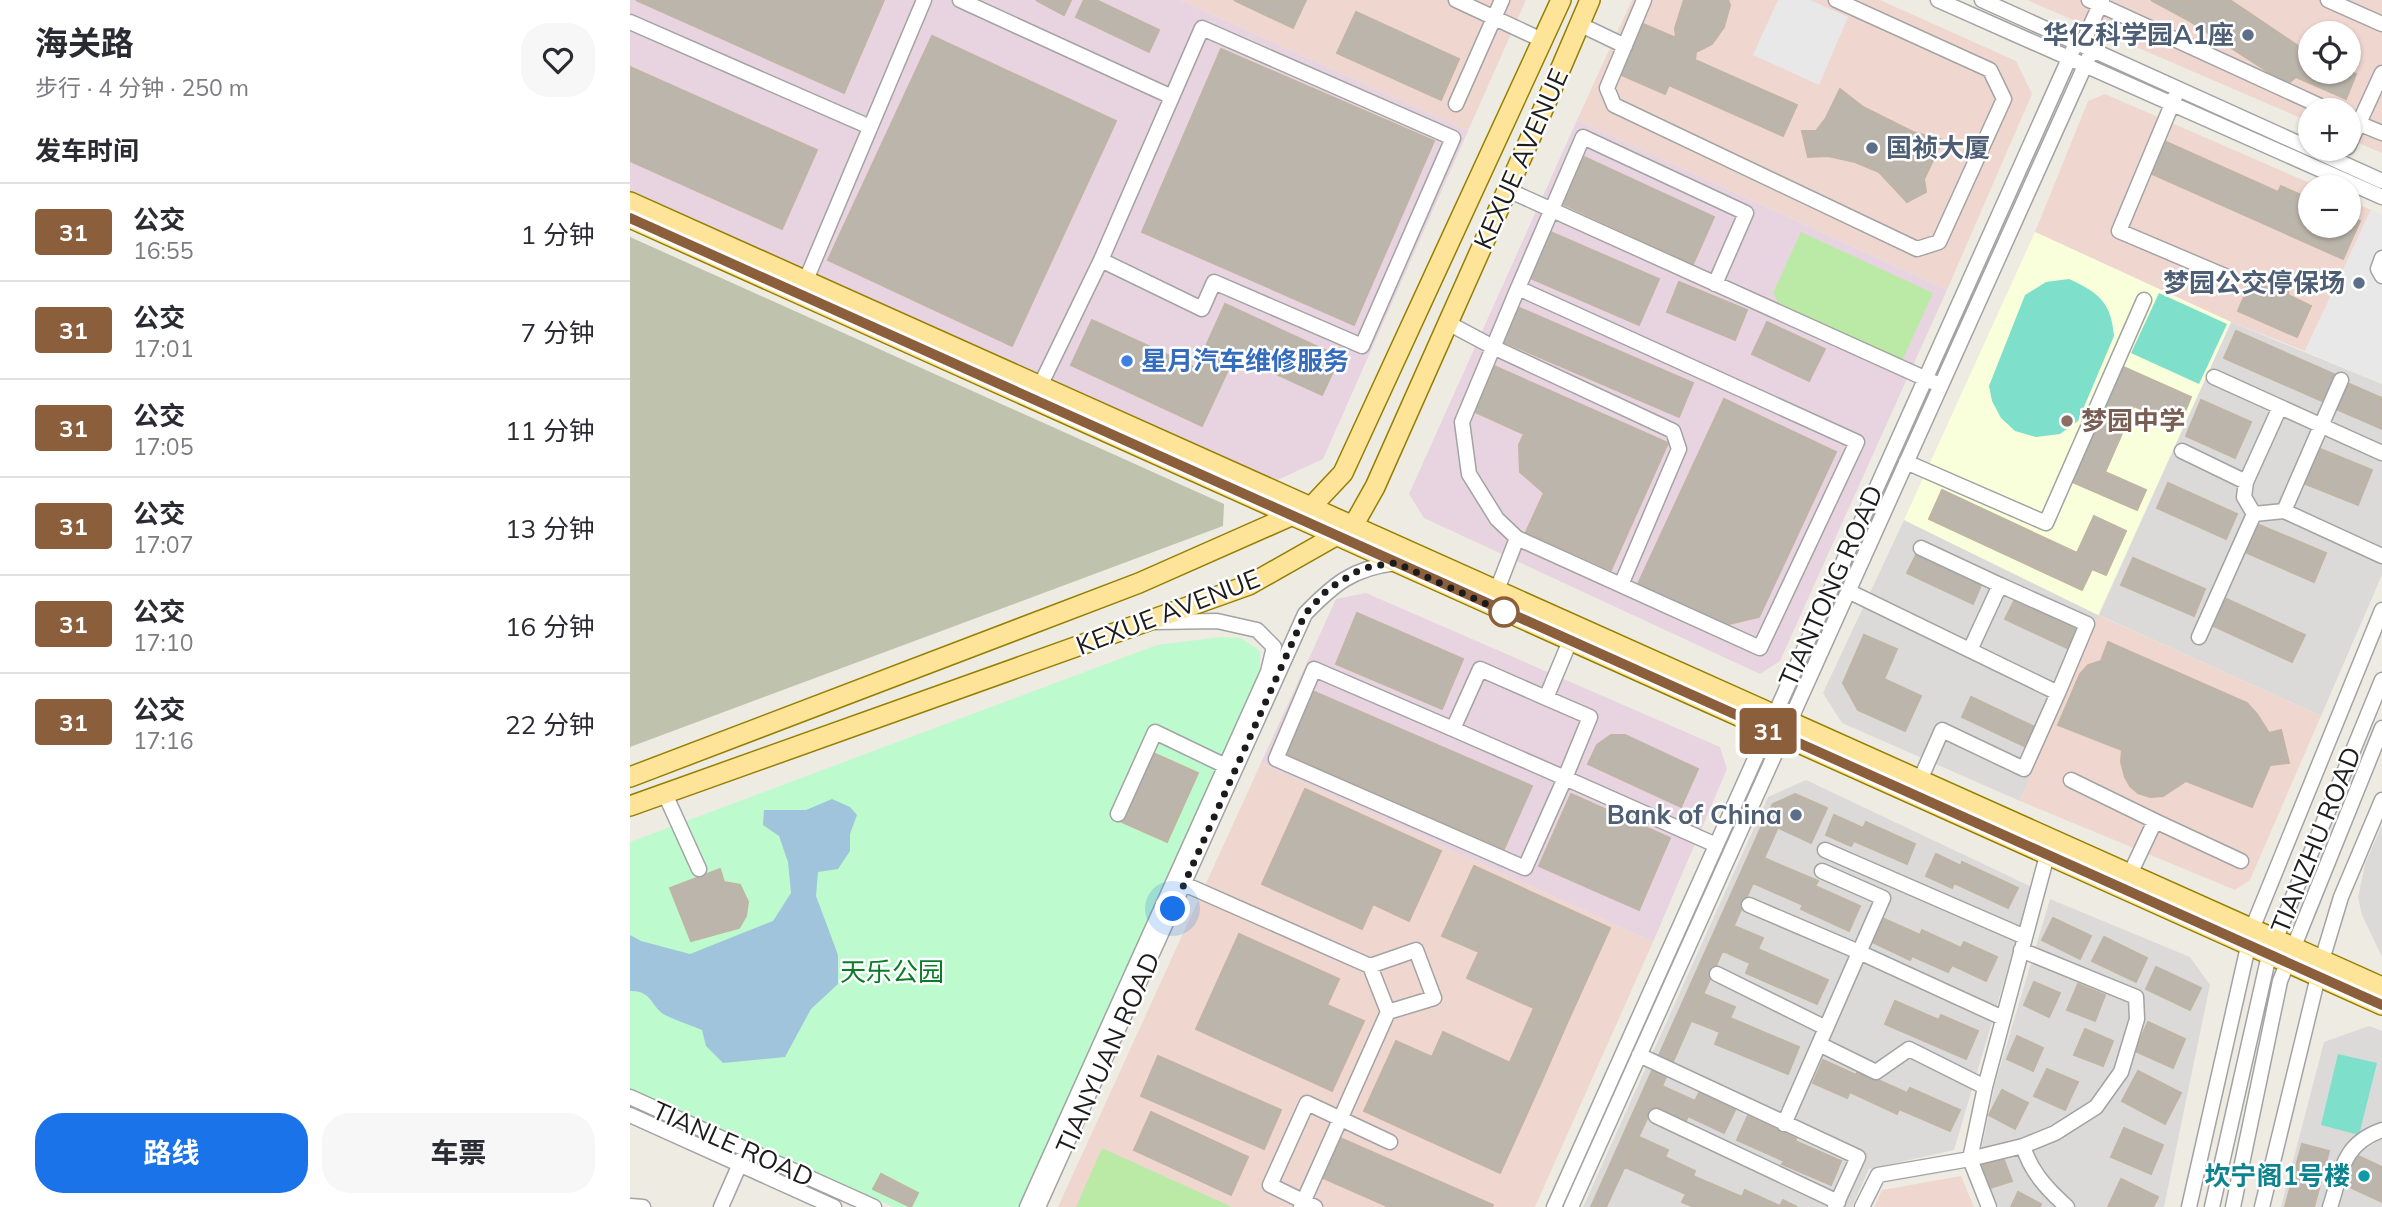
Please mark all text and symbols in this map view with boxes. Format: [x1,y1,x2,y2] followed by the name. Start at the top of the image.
[2043,18,2234,51] place label: 华亿科学园A1座
[2298,21,2361,238] map controls
[2298,21,2361,84] button: locate
[35,22,134,63] text: 海关路
[521,23,595,97] button: heart
[2240,27,2256,43] marker: 华亿科学园A1座
[1466,63,1575,254] street label: KEXUE AVENUE
[35,73,249,102] text: 步行 · 4 分钟 · 250 m
[2298,98,2361,161] button: +
[1886,131,1990,164] place label: 国祯大厦
[35,134,139,167] text: 发车时间
[1864,140,1880,156] marker: 国祯大厦
[2298,175,2361,238] button: −
[133,203,185,236] text: 公交
[59,217,88,247] text: 31
[521,218,595,251] text: 1 分钟
[133,236,193,265] text: 16:55
[2163,266,2345,299] place label: 梦园公交停保场
[2351,275,2367,291] marker: 梦园公交停保场
[133,301,185,334] text: 公交
[59,315,88,345] text: 31
[521,316,595,349] text: 7 分钟
[133,334,193,363] text: 17:01
[1141,344,1349,377] place label: 星月汽车维修服务
[1119,353,1135,369] marker: 星月汽车维修服务
[133,399,185,432] text: 公交
[2081,404,2185,437] place label: 梦园中学
[59,413,88,443] text: 31
[2059,413,2075,429] marker: 梦园中学
[505,414,595,447] text: 11 分钟
[133,432,193,461] text: 17:05
[1771,480,1890,692] street label: TIANTONG ROAD
[133,497,185,530] text: 公交
[59,511,88,541] text: 31
[505,512,595,545] text: 13 分钟
[133,530,193,559] text: 17:07
[1071,561,1264,662] street label: KEXUE AVENUE
[133,595,185,628] text: 公交
[1489,597,1519,627] unlabelled marker
[59,609,88,639] text: 31
[505,610,595,643] text: 16 分钟
[133,628,193,657] text: 17:10
[133,693,185,726] text: 公交
[59,707,88,737] text: 31
[505,708,595,741] text: 22 分钟
[1736,708,1800,754] line badge: 31
[1754,716,1782,746] text: 31
[133,726,193,755] text: 17:16
[2263,742,2368,938] street label: TIANZHU ROAD
[1607,798,1782,831] place label: Bank of China
[1788,807,1804,823] marker: Bank of China
[1155,891,1190,926] your location
[1048,947,1167,1159] street label: TIANYUAN ROAD
[840,955,944,988] park label: 天乐公园
[647,1093,819,1194] street label: TIANLE ROAD
[35,1113,308,1193] button: 路线
[322,1113,595,1193] button: 车票
[2204,1159,2350,1192] place label: 坎宁阁1号楼
[2356,1168,2372,1184] marker: 坎宁阁1号楼

